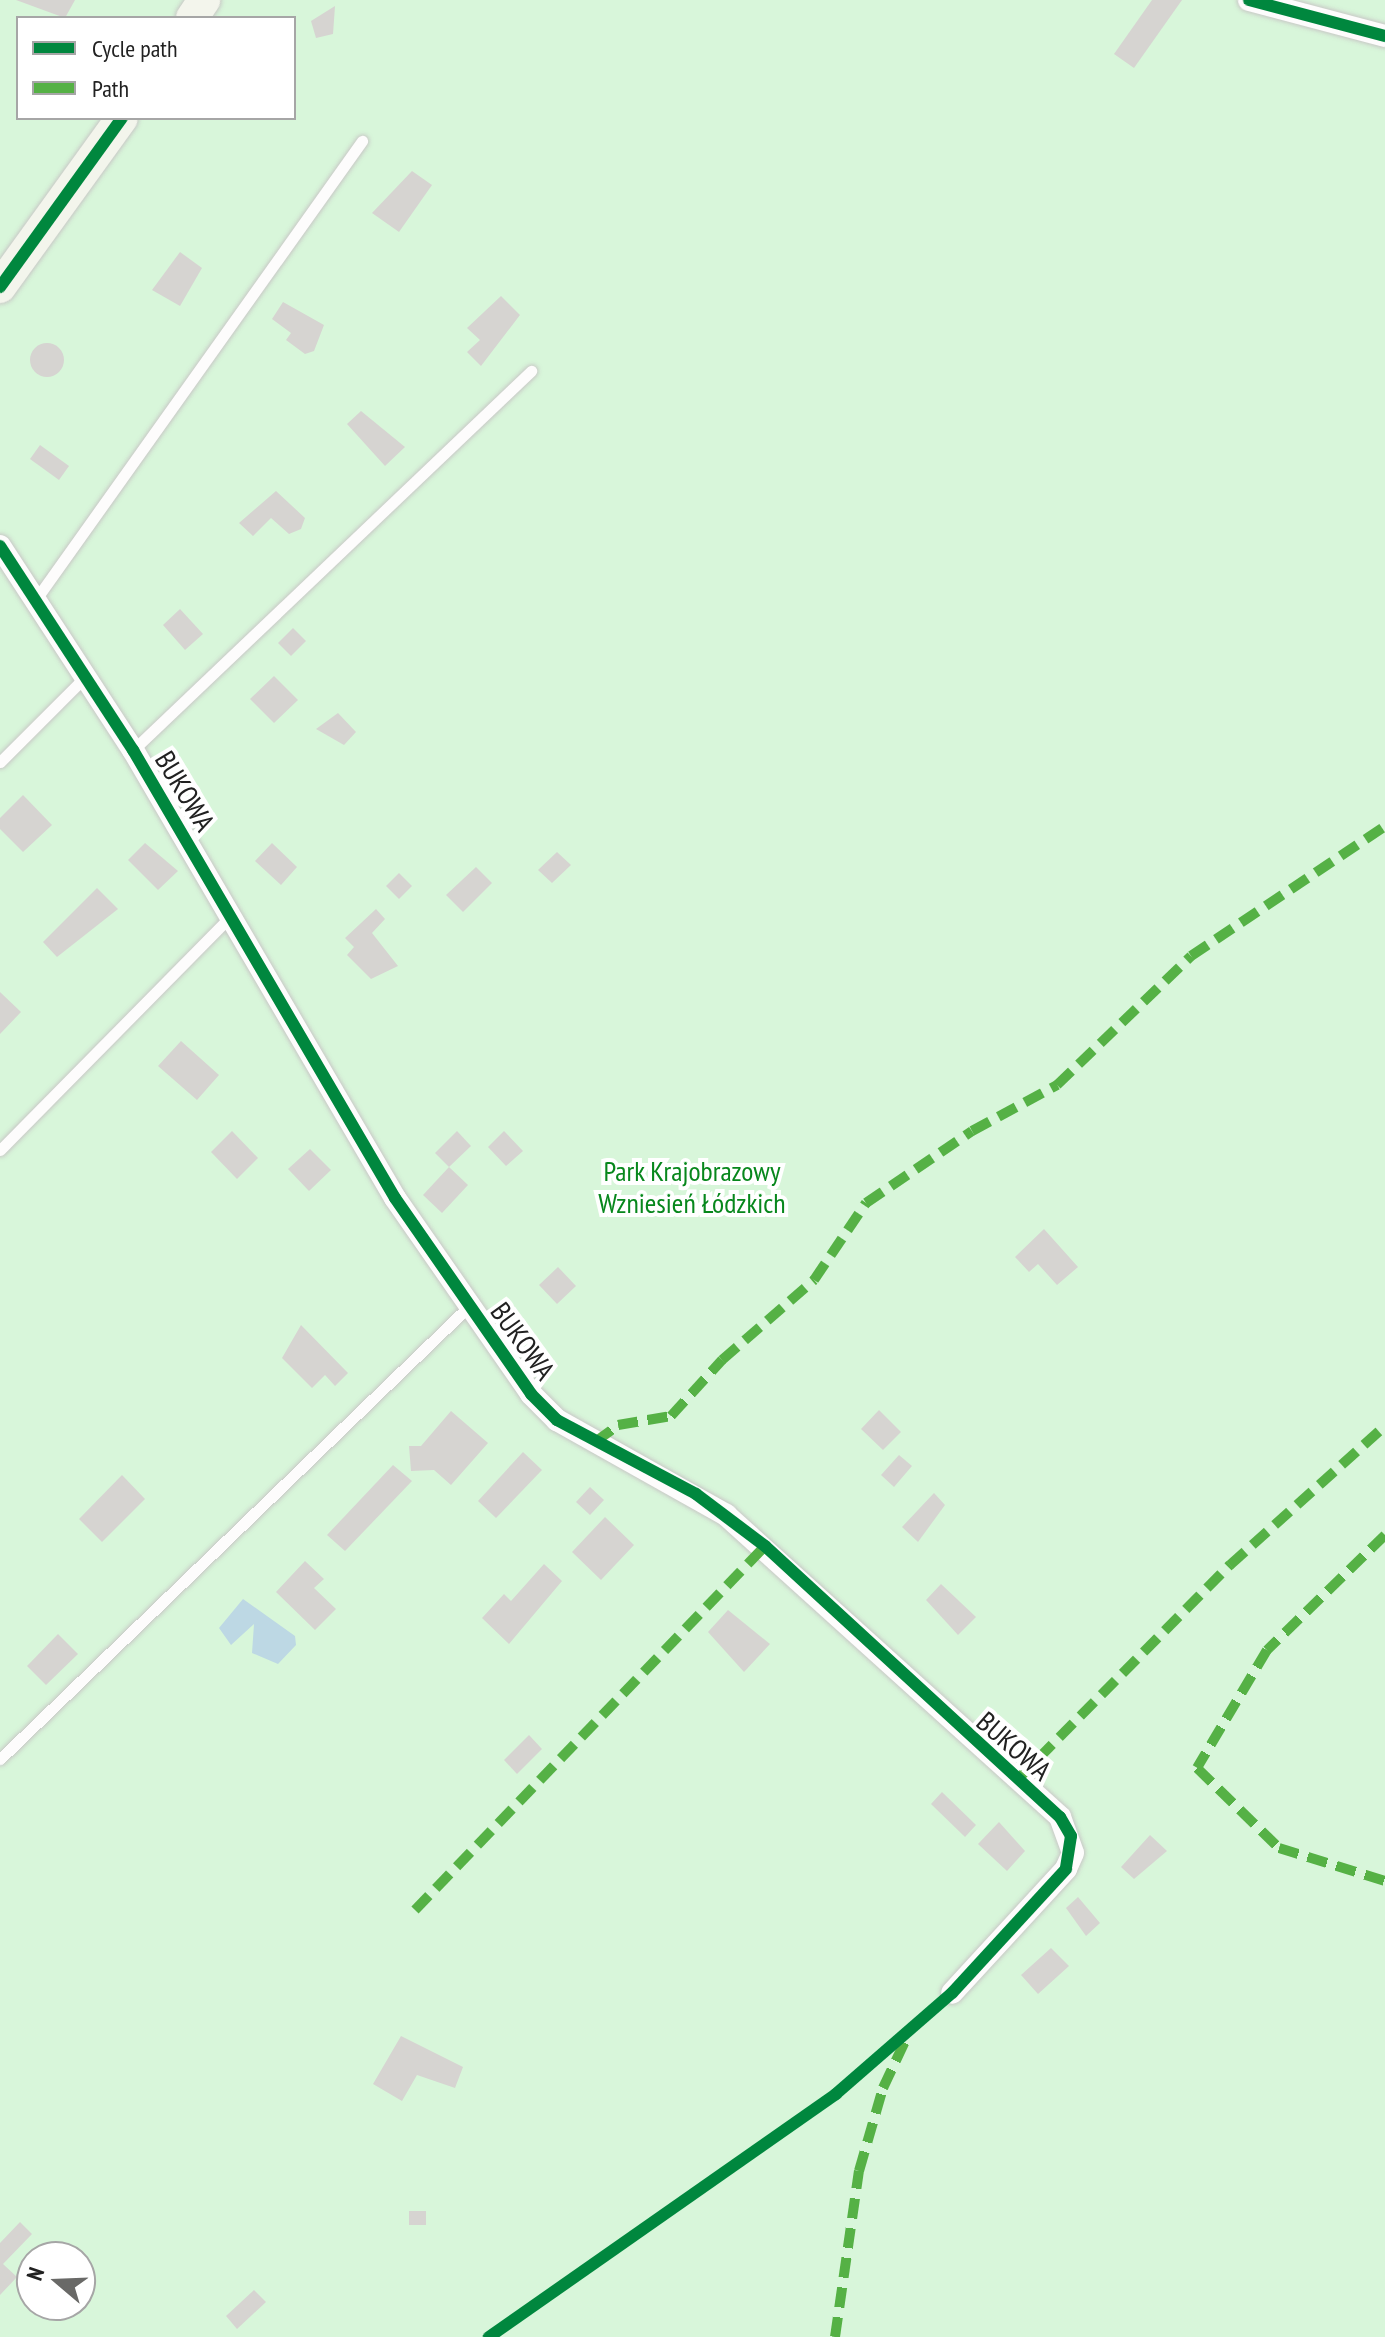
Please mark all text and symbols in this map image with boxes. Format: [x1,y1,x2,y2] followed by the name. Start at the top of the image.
[16,16,296,120] legend
[92,33,178,64] text: Cycle path
[92,73,129,104] text: Path
[148,745,222,837] street label: BUKOWA
[598,1154,786,1220] park label: Park Krajobrazowy Wzniesień Łódzkich
[484,1296,562,1386] street label: BUKOWA
[970,1705,1058,1787] street label: BUKOWA
[16,2241,96,2321] north arrow
[20,2264,50,2284] text: N

